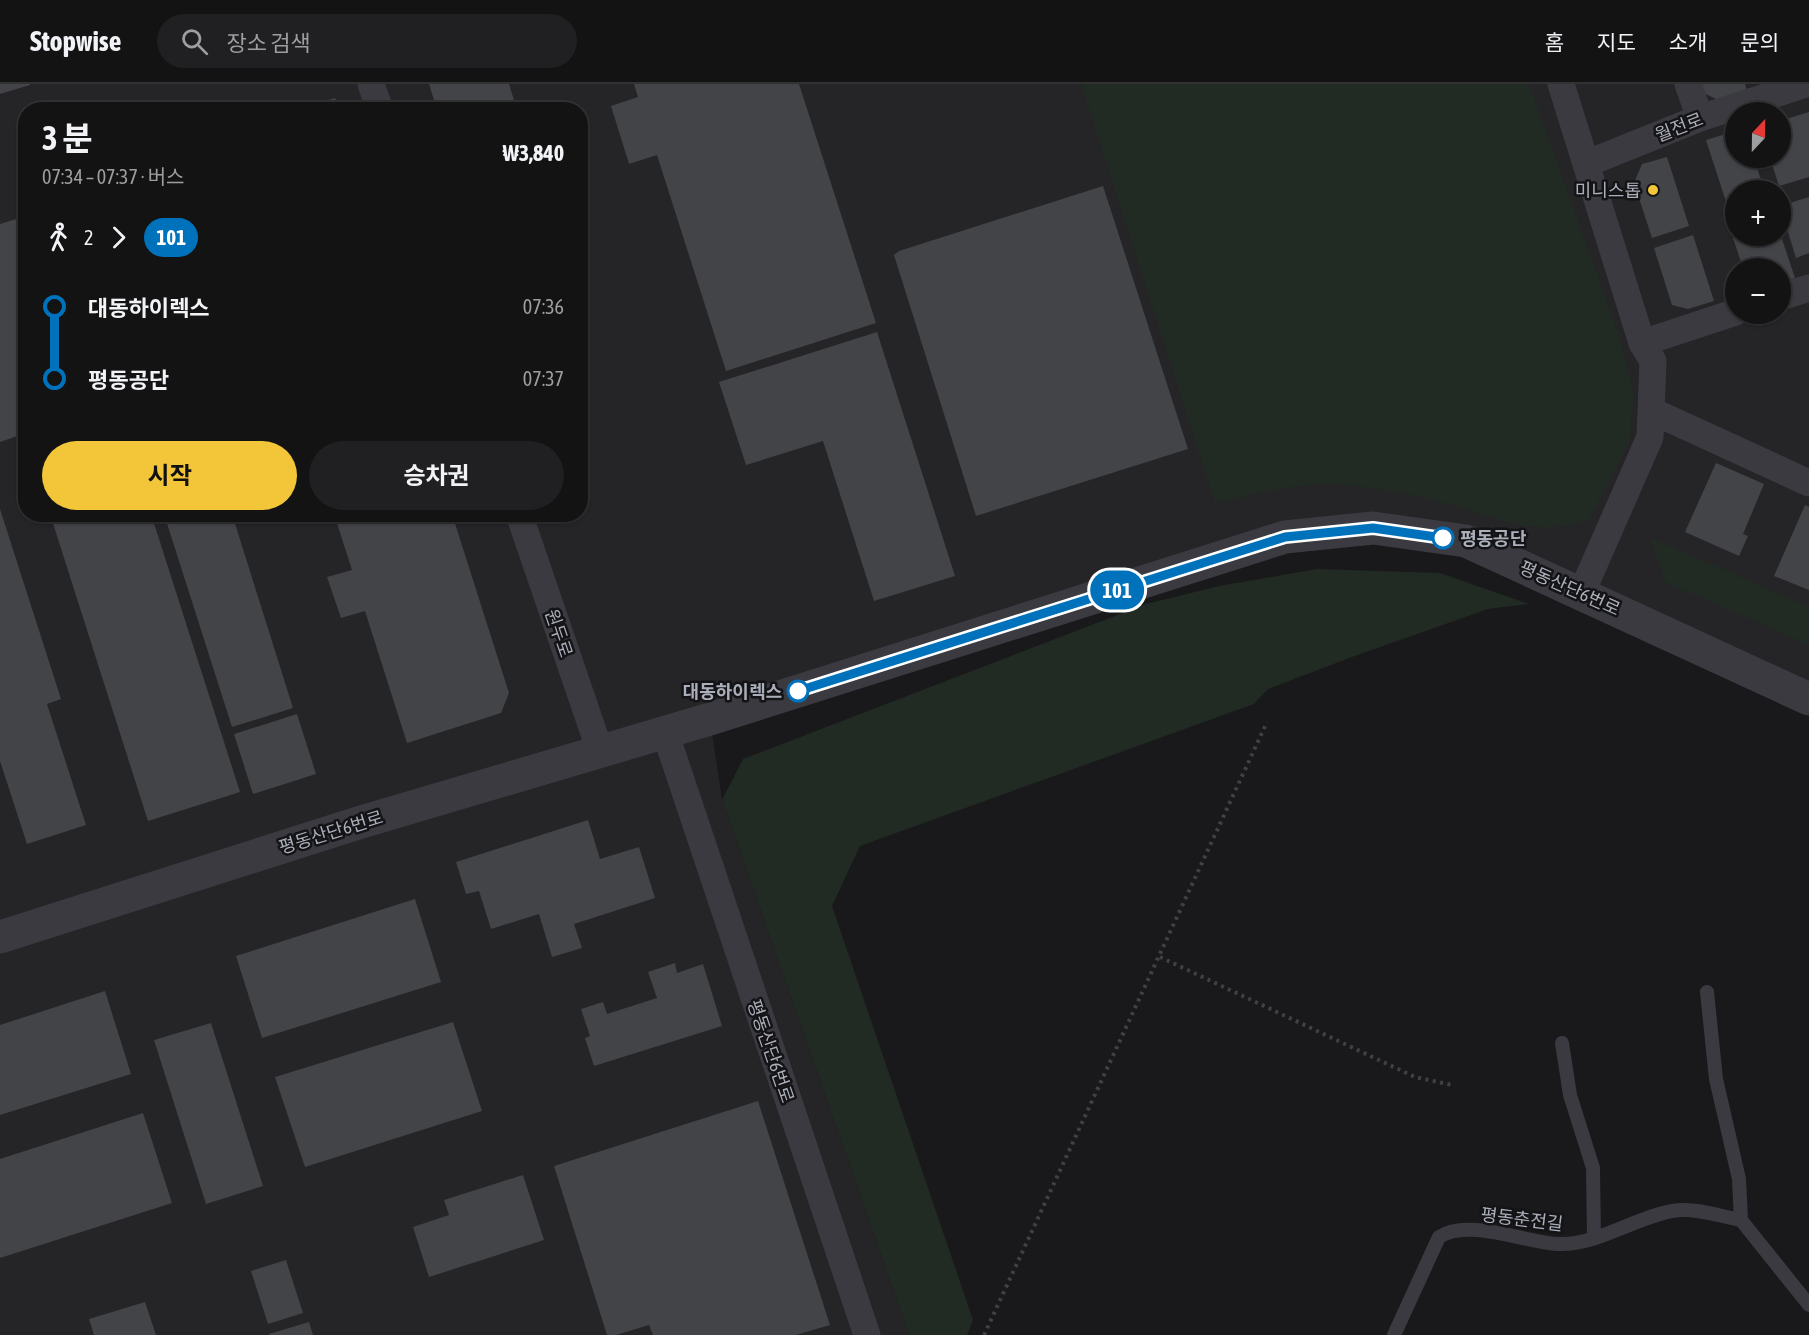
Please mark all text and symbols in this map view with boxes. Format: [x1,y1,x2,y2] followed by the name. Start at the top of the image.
[157,14,577,68] search box
[30,25,121,57] text: Stopwise
[178,25,211,58] icon: search
[226,30,310,56] text: 장소 검색
[1545,30,1564,54] text: 홈
[1597,30,1636,54] text: 지도
[1669,30,1707,54] text: 소개
[1740,30,1779,54] text: 문의
[1725,102,1791,168] north arrow
[1725,102,1791,324] map controls
[1652,108,1706,146] street label: 월전로
[42,119,92,157] text: 3 분
[503,140,564,166] text: ₩3,840
[42,165,184,188] text: 07:34 – 07:37 · 버스
[1575,180,1641,201] place label: 미니스톱
[1725,180,1791,246] button: +
[1646,183,1660,197] marker: 미니스톱
[42,221,75,254] icon: walk
[102,221,135,254] icon: forward
[156,225,186,249] text: 101
[84,226,93,249] text: 2
[1725,258,1791,324] button: −
[88,295,209,321] text: 대동하이렉스
[523,295,564,318] text: 07:36
[88,367,169,393] text: 평동공단
[523,367,564,390] text: 07:37
[42,441,297,510] button: 시작
[309,441,564,510] button: 승차권
[1432,527,1454,549] marker: 평동공단
[1460,528,1527,549] place label: 평동공단
[1516,556,1624,620] street label: 평동산단6번로
[1082,570,1152,610] line badge: 101
[1102,578,1132,602] text: 101
[541,606,577,660] street label: 원두로
[787,680,809,702] marker: 대동하이렉스
[683,681,782,702] place label: 대동하이렉스
[276,806,386,858] street label: 평동산단6번로
[744,997,798,1105] street label: 평동산단6번로
[1480,1204,1564,1234] street label: 평동춘전길

